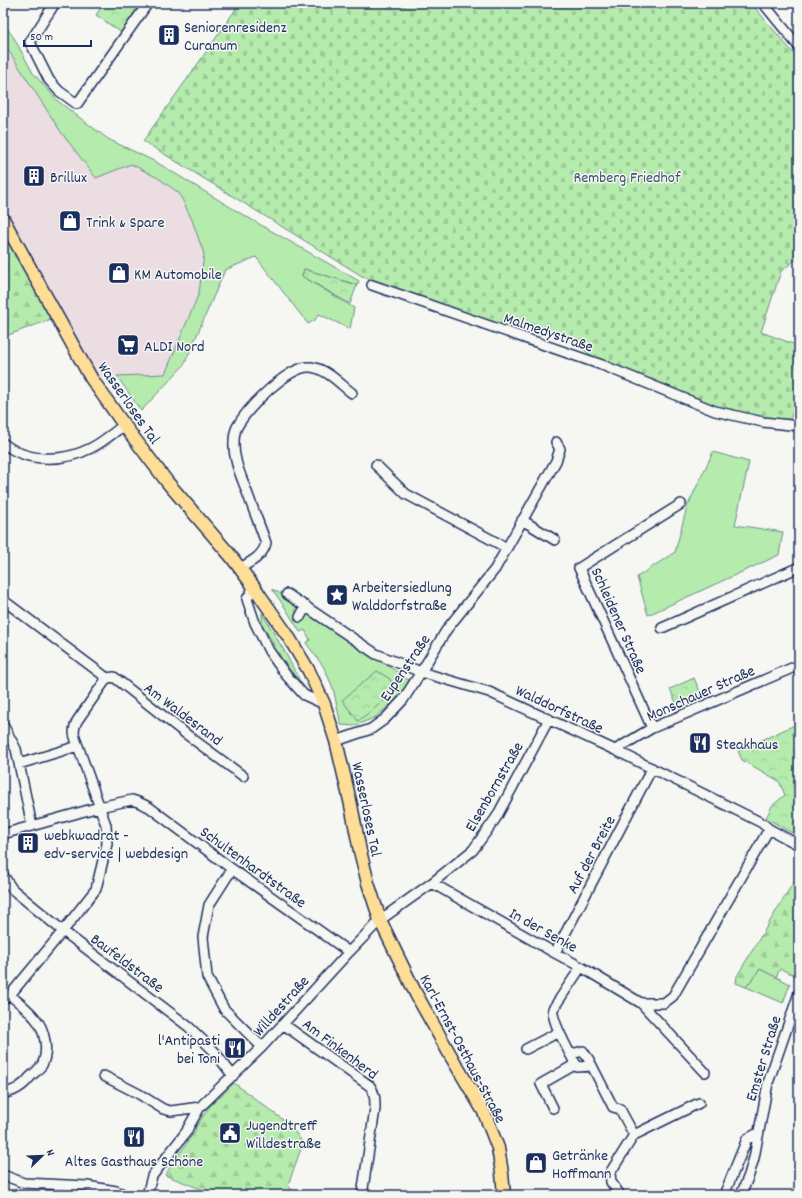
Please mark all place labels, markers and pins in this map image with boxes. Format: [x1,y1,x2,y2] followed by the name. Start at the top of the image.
[184,17,287,58] place label: Seniorenresidenz Curanum
[156,22,182,48] building icon: Seniorenresidenz Curanum
[21,163,47,189] building icon: Brillux
[50,167,87,190] place label: Brillux
[57,208,83,234] shop icon: Trink & Spare
[86,212,165,235] place label: Trink & Spare
[106,260,132,286] shop icon: KM Automobile
[134,264,222,287] place label: KM Automobile
[115,332,141,358] supermarket icon: ALDI Nord
[144,336,205,359] place label: ALDI Nord
[352,577,452,618] place label: Arbeitersiedlung Walddorfstraße
[324,582,350,608] place icon: Arbeitersiedlung Walddorfstraße
[687,730,713,756] restaurant icon: Steakhaus
[716,734,779,757] place label: Steakhaus
[44,825,188,866] place label: webkwadrat - edv-service | webdesign
[15,830,41,856] building icon: webkwadrat - edv-service | webdesign
[158,1030,220,1071] place label: l'Antipasti bei Toni
[222,1035,248,1061] restaurant icon: l'Antipasti bei Toni
[246,1115,321,1156] place label: Jugendtreff Willdestraße
[217,1120,243,1146] public building icon: Jugendtreff Willdestraße
[121,1124,147,1150] restaurant icon: Altes Gasthaus Schöne
[552,1145,611,1186] place label: Getränke Hoffmann
[523,1150,549,1176] shop icon: Getränke Hoffmann
[65,1151,203,1174] place label: Altes Gasthaus Schöne

